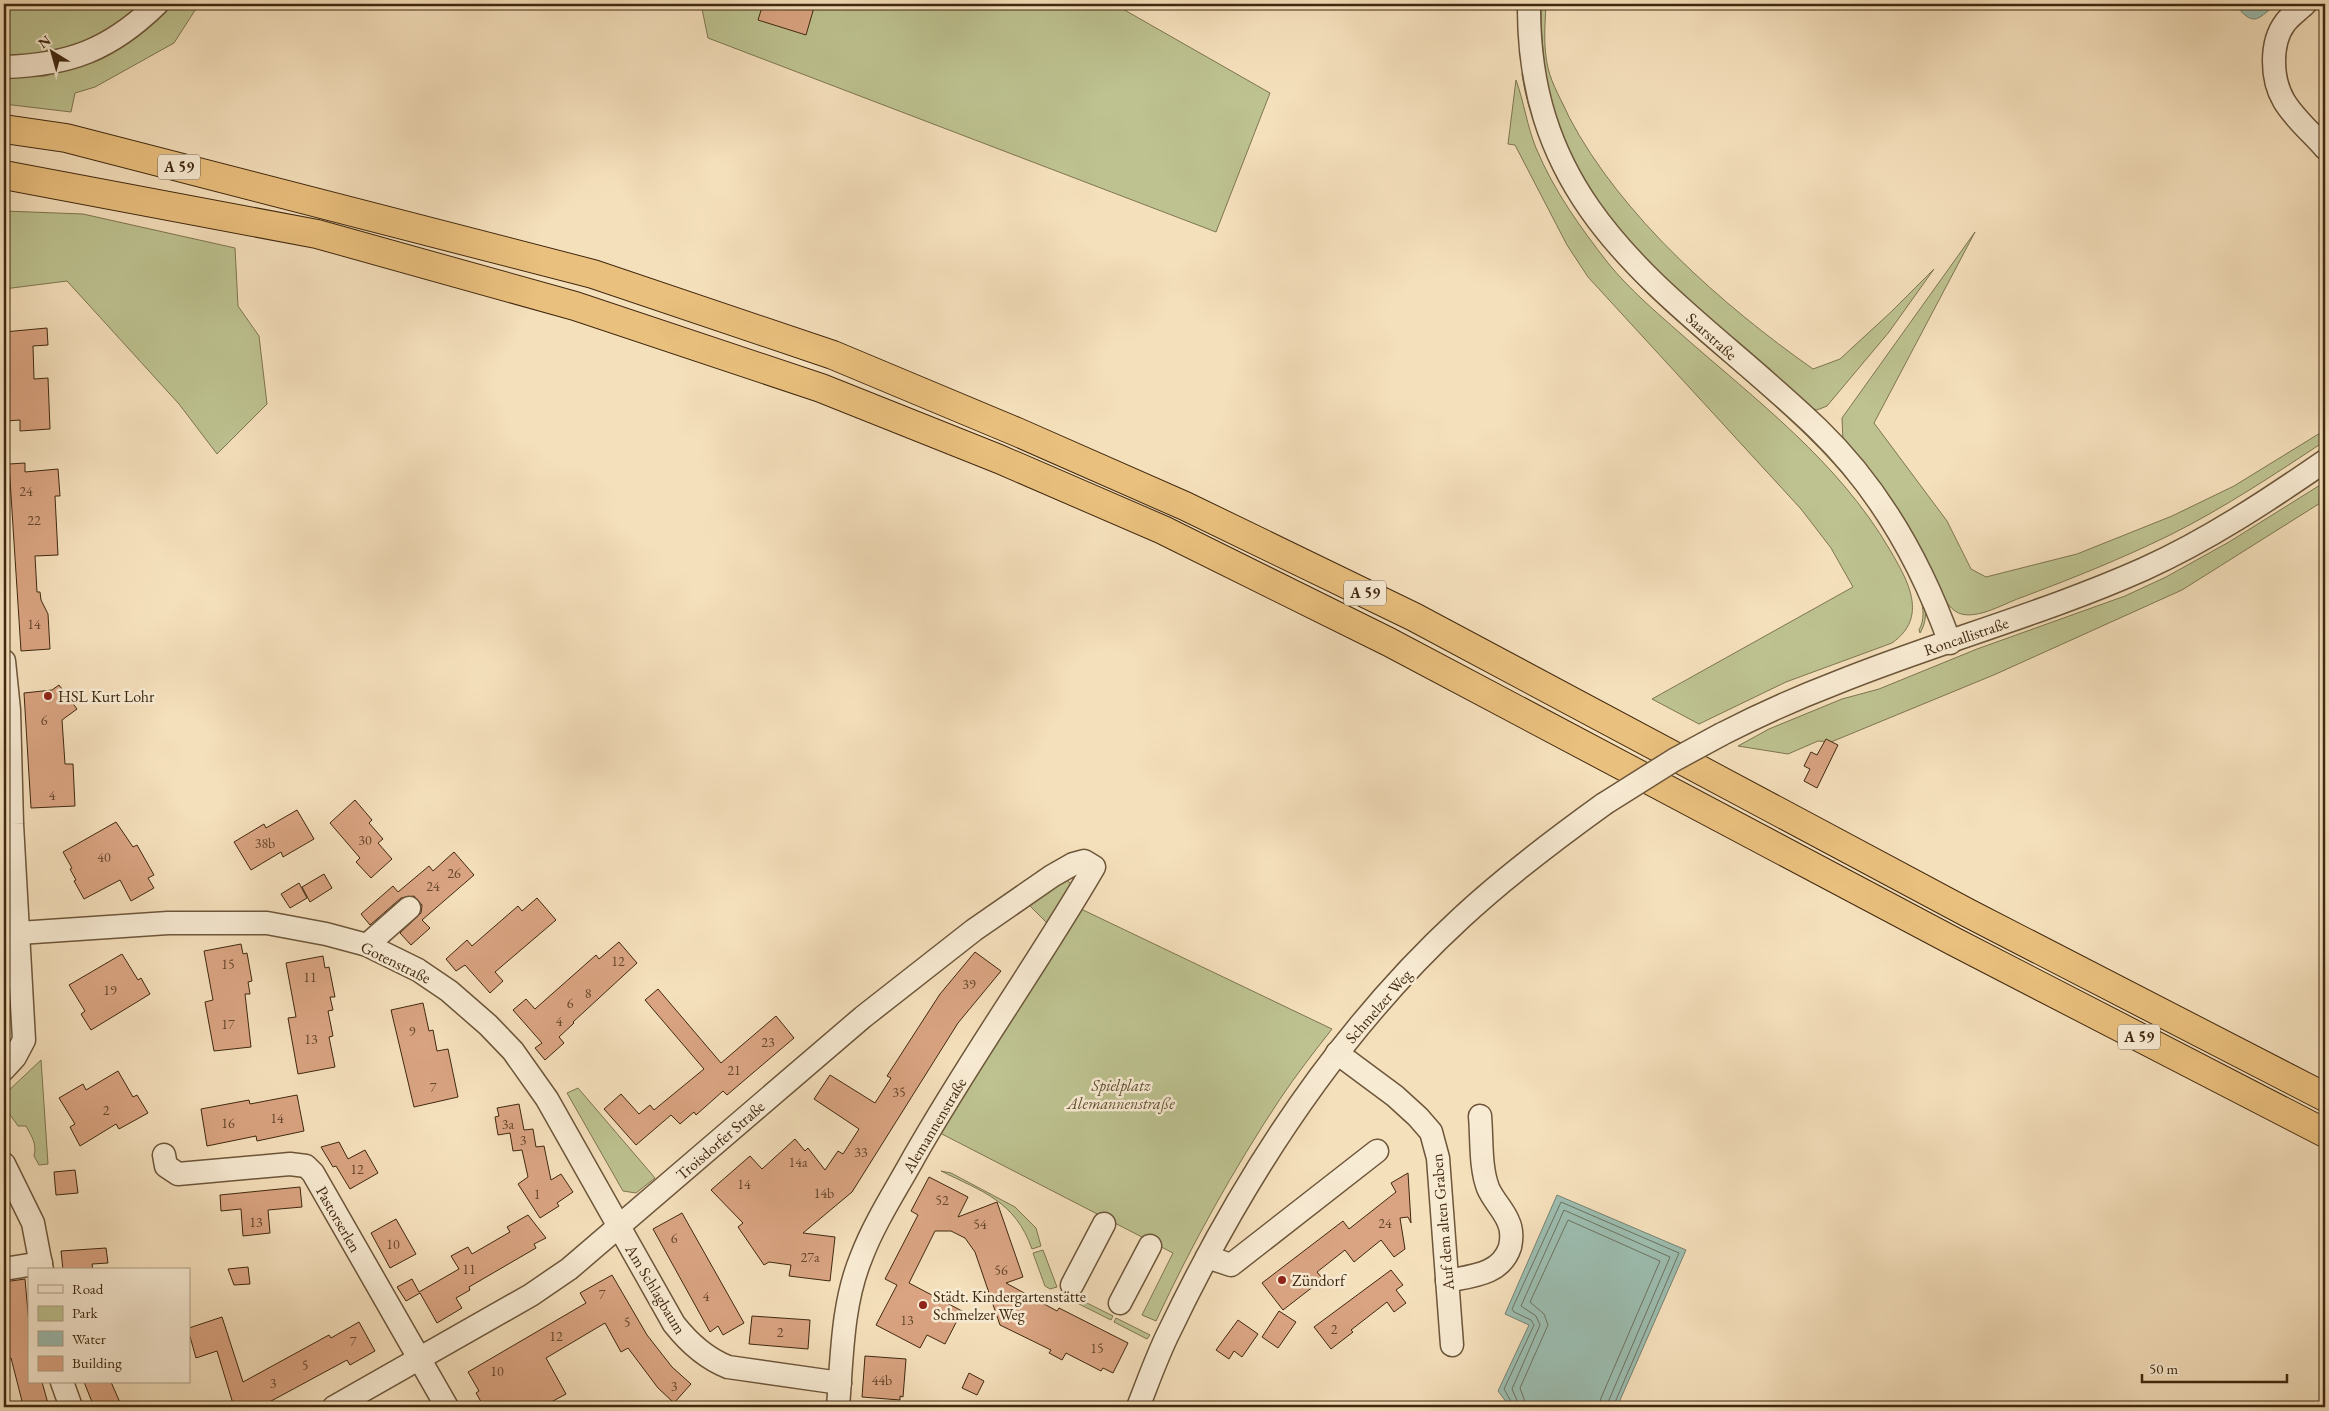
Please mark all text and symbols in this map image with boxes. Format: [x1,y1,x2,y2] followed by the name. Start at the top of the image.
[28,28,78,78] north arrow
[34,31,55,52] text: N
[158,154,200,180] road number: A 59
[1682,308,1742,365] street label: Saarstraße
[19,482,33,500] house number: 24
[27,511,41,529] house number: 22
[1344,580,1386,606] road number: A 59
[1921,612,2011,661] street label: Roncallistraße
[27,615,41,633] house number: 14
[58,686,155,707] place label: HSL Kurt Lohr
[42,690,54,702] marker: HSL Kurt Lohr
[41,711,48,729] house number: 6
[49,786,56,804] house number: 4
[358,831,372,849] house number: 30
[255,834,275,852] house number: 38b
[97,848,111,866] house number: 40
[447,864,461,882] house number: 26
[426,877,440,895] house number: 24
[357,936,434,988] street label: Gotenstraße
[611,952,625,970] house number: 12
[221,955,235,973] house number: 15
[1340,964,1417,1048] street label: Schmelzer Weg
[303,968,317,986] house number: 11
[962,975,976,993] house number: 39
[103,981,117,999] house number: 19
[585,984,592,1002] house number: 8
[567,994,574,1012] house number: 6
[556,1012,563,1030] house number: 4
[221,1015,235,1033] house number: 17
[409,1022,416,1040] house number: 9
[2118,1024,2160,1050] road number: A 59
[304,1030,318,1048] house number: 13
[761,1033,775,1051] house number: 23
[727,1061,741,1079] house number: 21
[897,1074,971,1178] street label: Alemannenstraße
[1066,1075,1175,1114] park label: Spielplatz Alemannenstraße
[430,1078,437,1096] house number: 7
[892,1083,906,1101] house number: 35
[672,1096,769,1185] street label: Troisdorfer Straße
[103,1101,110,1119] house number: 2
[270,1109,284,1127] house number: 14
[221,1114,235,1132] house number: 16
[502,1115,515,1133] house number: 3a
[520,1131,527,1149] house number: 3
[854,1143,868,1161] house number: 33
[1426,1152,1459,1292] street label: Auf dem alten Graben
[788,1153,808,1171] house number: 14a
[350,1160,364,1178] house number: 12
[737,1175,751,1193] house number: 14
[311,1182,366,1257] street label: Pastorserlen
[814,1184,834,1202] house number: 14b
[534,1185,540,1203] house number: 1
[935,1191,949,1209] house number: 52
[249,1213,263,1231] house number: 13
[1378,1214,1392,1232] house number: 24
[973,1215,987,1233] house number: 54
[671,1229,678,1247] house number: 6
[386,1235,400,1253] house number: 10
[620,1240,691,1339] street label: Am Schlagbaum
[800,1248,820,1266] house number: 27a
[462,1260,476,1278] house number: 11
[994,1261,1008,1279] house number: 56
[28,1268,190,1384] legend
[1292,1270,1347,1291] place label: Zündorf
[1276,1274,1288,1286] marker: Zündorf
[72,1279,104,1298] text: Road
[599,1285,606,1303] house number: 7
[933,1286,1086,1325] place label: Städt. Kindergartenstätte Schmelzer Weg
[703,1287,710,1305] house number: 4
[917,1299,929,1311] marker: Städt. Kindergartenstätte Schmelzer Weg
[72,1303,99,1322] text: Park
[900,1311,914,1329] house number: 13
[624,1313,630,1331] house number: 5
[1331,1320,1338,1338] house number: 2
[777,1323,784,1341] house number: 2
[549,1327,563,1345] house number: 12
[72,1329,106,1348] text: Water
[350,1332,357,1350] house number: 7
[1090,1339,1104,1357] house number: 15
[2142,1351,2286,1383] scale bar
[72,1353,122,1372] text: Building
[302,1356,308,1374] house number: 5
[2149,1359,2178,1378] text: 50 m
[490,1362,504,1380] house number: 10
[872,1371,892,1389] house number: 44b
[270,1374,277,1392] house number: 3
[671,1377,678,1395] house number: 3

